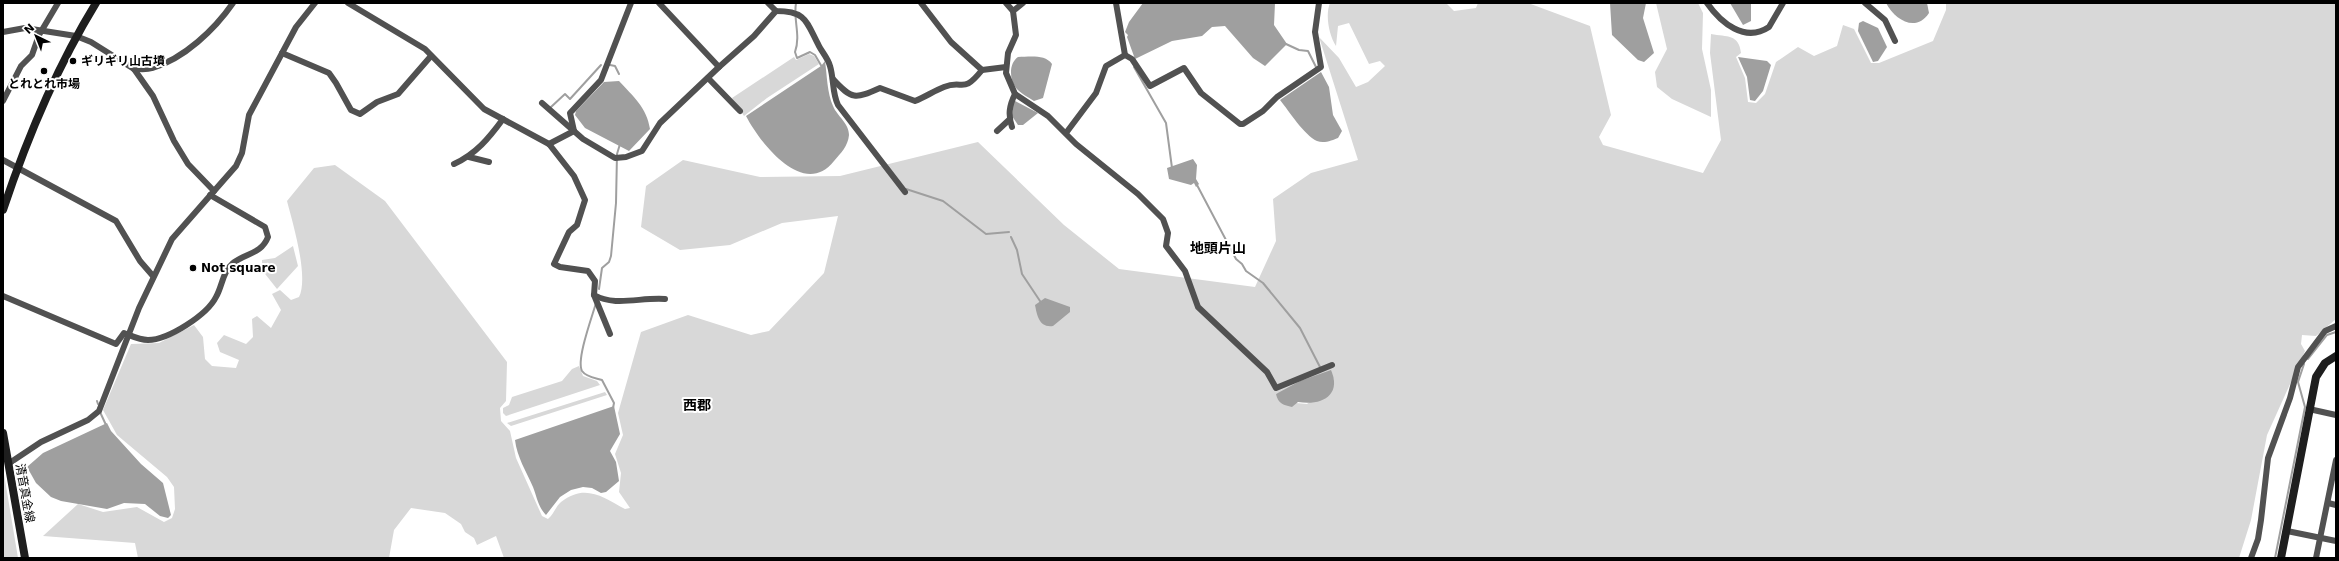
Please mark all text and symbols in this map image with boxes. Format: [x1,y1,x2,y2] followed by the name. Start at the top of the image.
[16,16,56,56] north arrow
[22,21,37,37] text: N
[81,54,165,68] place label: ギリギリ山古墳
[68,56,78,66] marker: ギリギリ山古墳
[39,66,49,76] marker: とれとれ市場
[8,77,80,91] place label: とれとれ市場
[1190,240,1246,256] district label: 地頭片山
[201,261,276,275] place label: Not square
[188,263,198,273] marker: Not square
[683,397,711,413] district label: 西郡
[13,462,37,524] street label: 清音真金線

